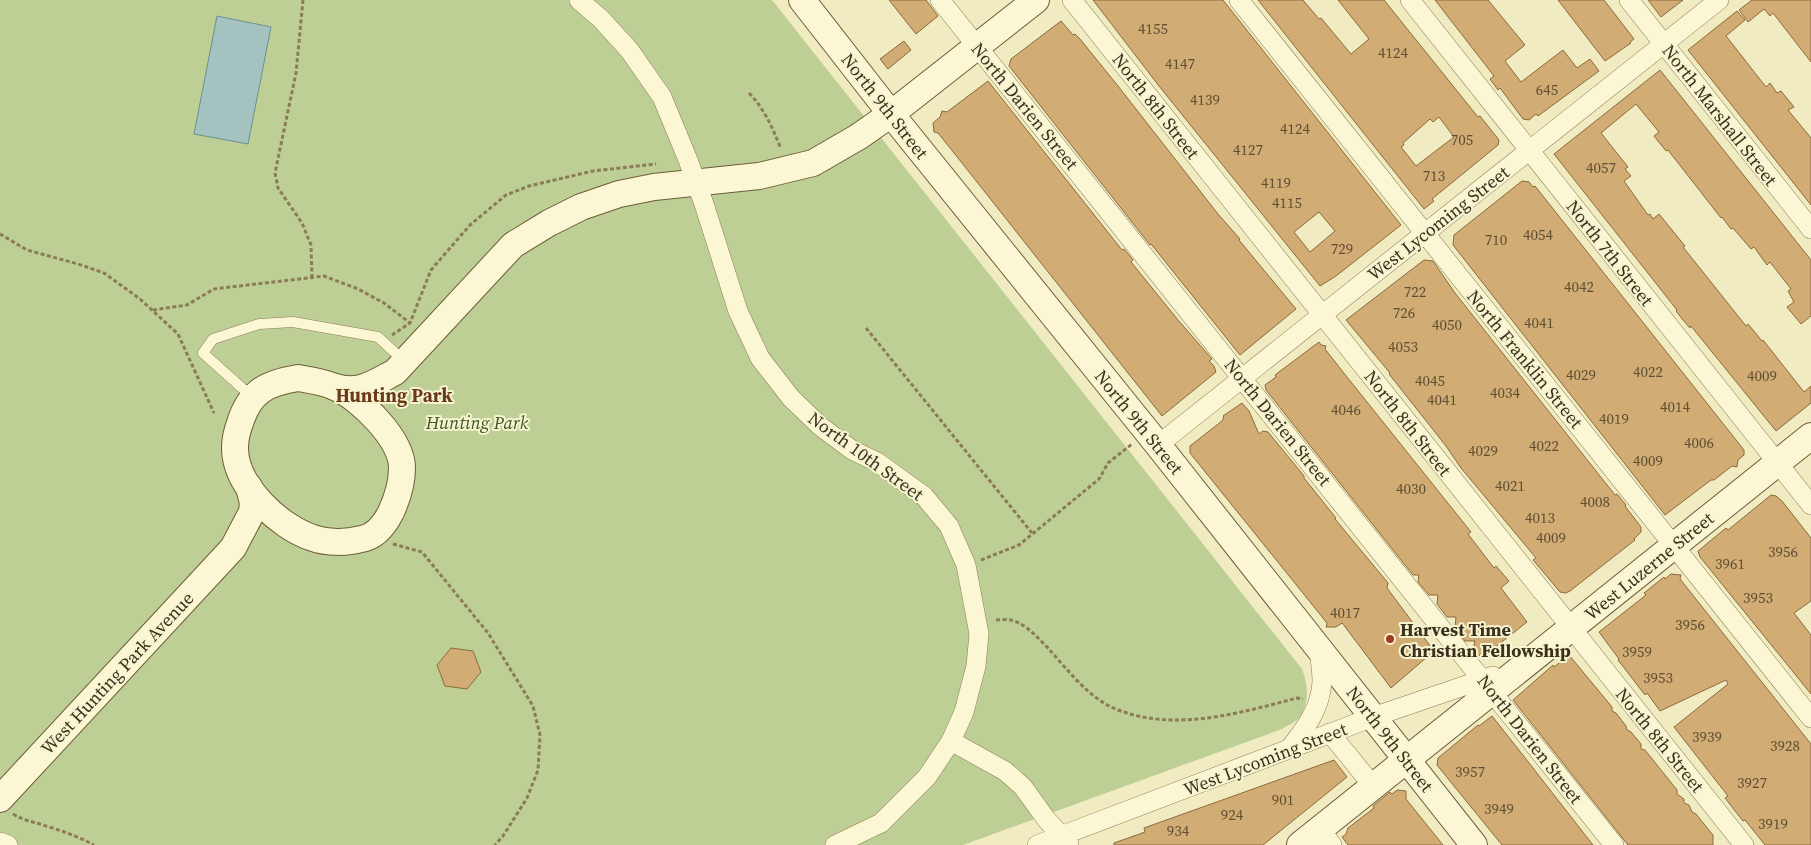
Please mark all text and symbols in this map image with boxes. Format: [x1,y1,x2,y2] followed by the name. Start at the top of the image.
[1138,18,1168,39] house number: 4155
[966,37,1084,175] street label: North Darien Street
[1657,39,1783,191] street label: North Marshall Street
[1378,42,1408,63] house number: 4124
[836,48,934,164] street label: North 9th Street
[1107,48,1205,164] street label: North 8th Street
[1165,53,1195,74] house number: 4147
[1536,79,1558,100] house number: 645
[1190,89,1220,110] house number: 4139
[1280,118,1310,139] house number: 4124
[1451,129,1473,150] house number: 705
[1233,139,1263,160] house number: 4127
[1586,157,1616,178] house number: 4057
[1362,160,1514,286] street label: West Lycoming Street
[1423,165,1445,186] house number: 713
[1261,172,1291,193] house number: 4119
[1272,192,1302,213] house number: 4115
[1561,195,1659,311] street label: North 7th Street
[1523,224,1553,245] house number: 4054
[1485,229,1507,250] house number: 710
[1331,238,1353,259] house number: 729
[1564,276,1594,297] house number: 4042
[1404,281,1426,302] house number: 722
[1461,285,1589,434] street label: North Franklin Street
[1393,302,1415,323] house number: 726
[1524,312,1554,333] house number: 4041
[1432,314,1462,335] house number: 4050
[1388,336,1418,357] house number: 4053
[1219,353,1337,491] street label: North Darien Street
[1633,361,1663,382] house number: 4022
[1089,364,1189,480] street label: North 9th Street
[1566,364,1596,385] house number: 4029
[1359,365,1457,481] street label: North 8th Street
[1747,365,1777,386] house number: 4009
[1415,370,1445,391] house number: 4045
[335,382,453,408] district label: Hunting Park
[1490,382,1520,403] house number: 4034
[1427,389,1457,410] house number: 4041
[1660,396,1690,417] house number: 4014
[1331,399,1361,420] house number: 4046
[803,406,929,506] street label: North 10th Street
[1599,408,1629,429] house number: 4019
[425,410,529,435] park label: Hunting Park
[1684,432,1714,453] house number: 4006
[1529,435,1559,456] house number: 4022
[1468,440,1498,461] house number: 4029
[1633,450,1663,471] house number: 4009
[1495,475,1525,496] house number: 4021
[1396,478,1426,499] house number: 4030
[1580,491,1610,512] house number: 4008
[1579,506,1719,626] street label: West Luzerne Street
[1525,507,1555,528] house number: 4013
[1536,527,1566,548] house number: 4009
[1768,541,1798,562] house number: 3956
[1715,553,1745,574] house number: 3961
[35,586,199,760] street label: West Hunting Park Avenue
[1743,587,1773,608] house number: 3953
[1330,602,1360,623] house number: 4017
[1675,614,1705,635] house number: 3956
[1400,617,1571,663] place label: Harvest Time Christian Fellowship
[1384,633,1396,645] marker: Harvest Time Christian Fellowship
[1622,641,1652,662] house number: 3959
[1643,667,1673,688] house number: 3953
[1472,669,1588,809] street label: North Darien Street
[1341,681,1439,797] street label: North 9th Street
[1610,682,1710,798] street label: North 8th Street
[1180,716,1351,802] street label: West Lycoming Street
[1692,726,1722,747] house number: 3939
[1770,735,1800,756] house number: 3928
[1455,761,1485,782] house number: 3957
[1737,772,1767,793] house number: 3927
[1272,789,1294,810] house number: 901
[1484,798,1514,819] house number: 3949
[1221,804,1244,825] house number: 924
[1758,813,1788,834] house number: 3919
[1167,820,1190,841] house number: 934

